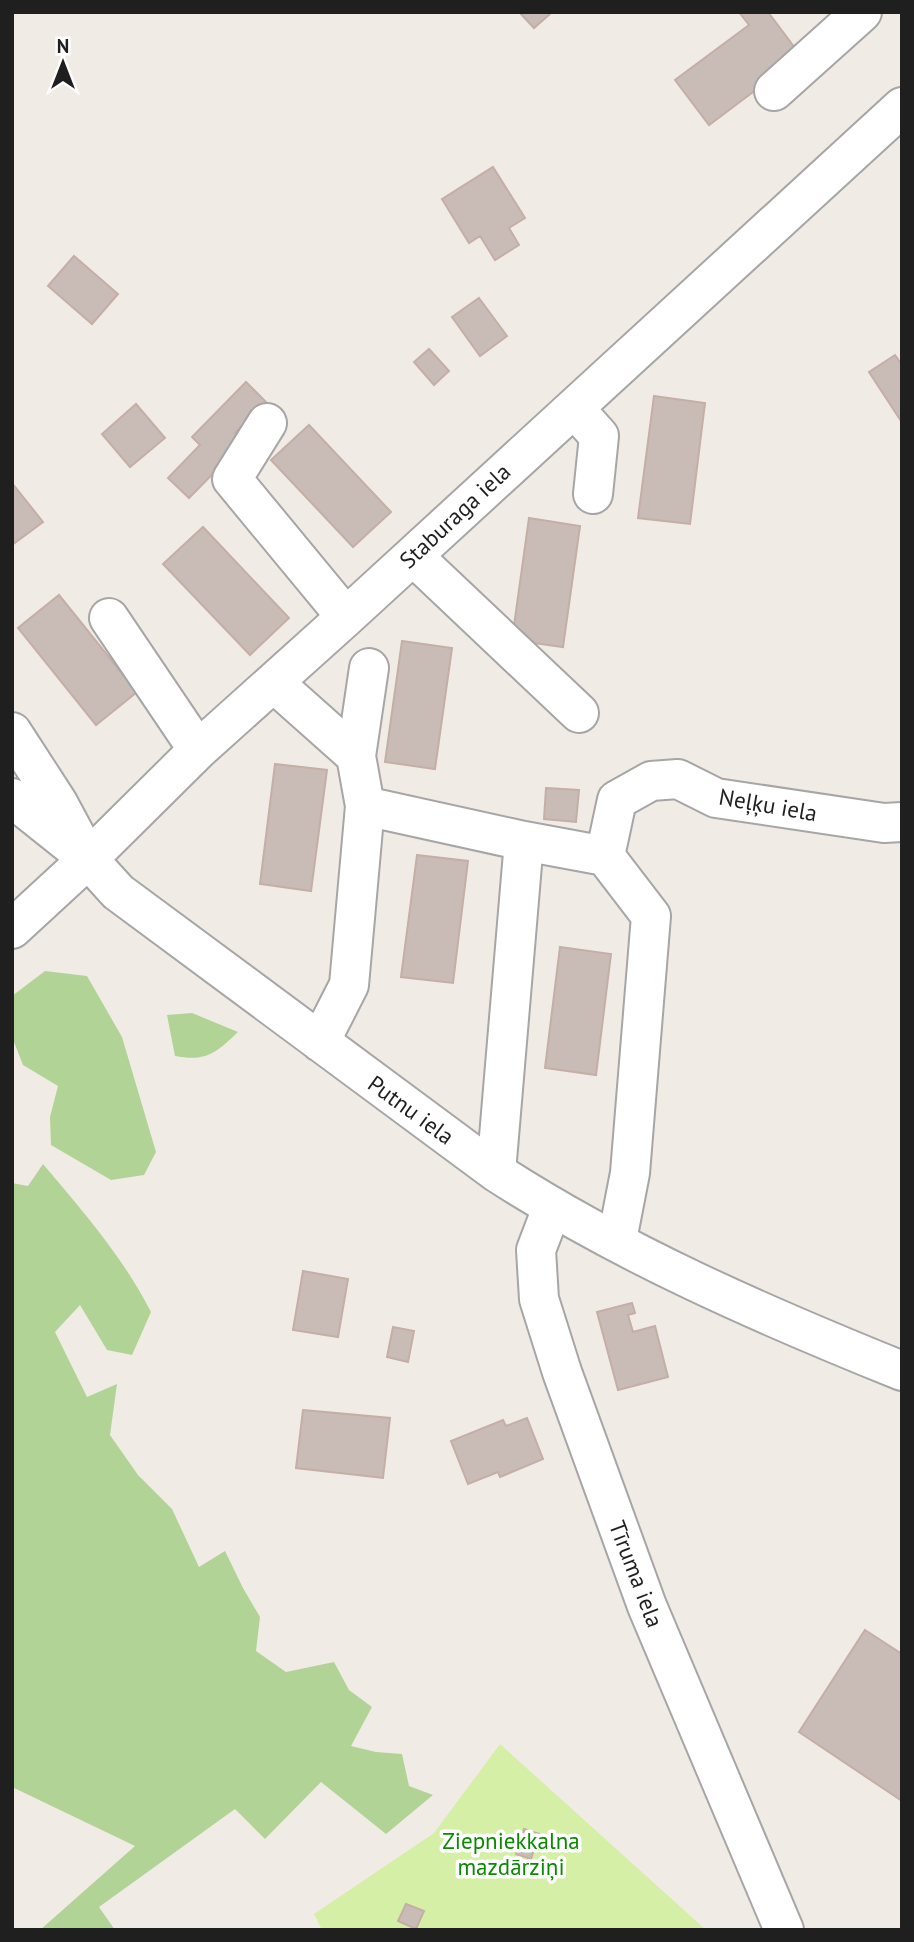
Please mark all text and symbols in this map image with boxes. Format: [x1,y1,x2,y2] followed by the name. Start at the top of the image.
[28,28,98,98] north arrow
[57,34,69,58] text: N
[393,457,516,574] street label: Staburaga iela
[717,782,820,827] street label: Neļķu iela
[363,1069,460,1151] street label: Putnu iela
[603,1516,670,1631] street label: Tīruma iela
[442,1826,580,1881] park label: Ziepniekkalna mazdārziņi

